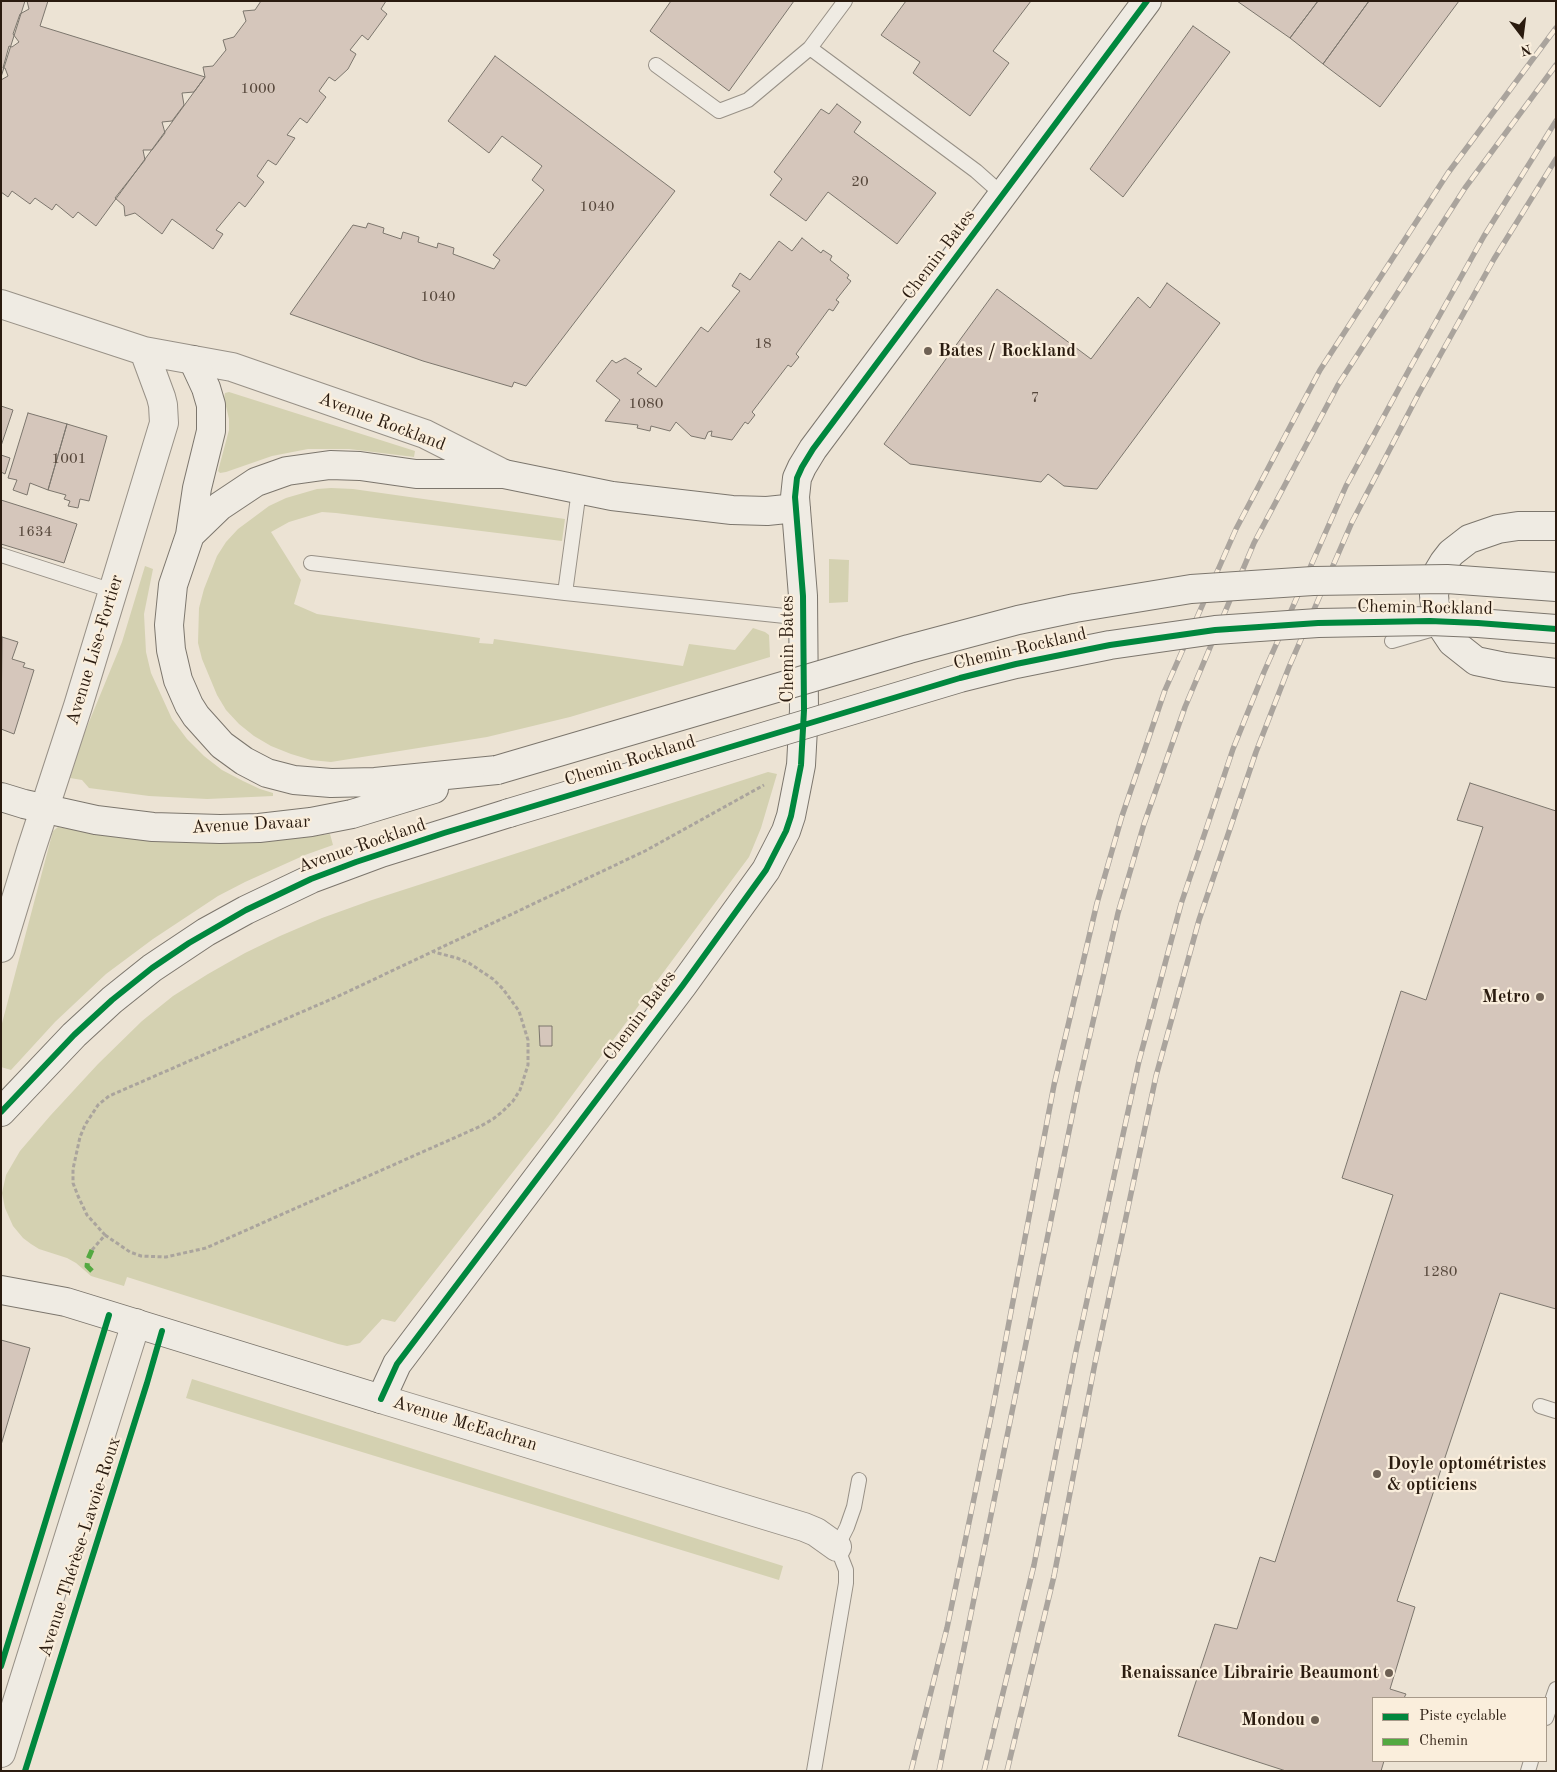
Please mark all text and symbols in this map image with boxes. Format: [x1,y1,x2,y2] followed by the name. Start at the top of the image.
[1497,10,1547,60] north arrow
[1519,41,1533,58] text: N
[241,80,275,98] house number: 1000
[851,173,869,191] house number: 20
[580,198,614,216] house number: 1040
[898,205,980,305] street label: Chemin Bates
[421,288,455,306] house number: 1040
[754,335,772,353] house number: 18
[938,340,1076,362] place label: Bates / Rockland
[922,345,934,357] marker: Bates / Rockland
[316,388,448,456] street label: Avenue Rockland
[1031,389,1039,407] house number: 7
[629,395,663,413] house number: 1080
[52,450,86,468] house number: 1001
[18,523,52,541] house number: 1634
[62,572,128,728] street label: Avenue Lise-Fortier
[777,595,799,703] street label: Chemin Bates
[1357,596,1493,620] street label: Chemin Rockland
[951,623,1089,675] street label: Chemin Rockland
[562,731,698,791] street label: Chemin Rockland
[191,811,311,839] street label: Avenue Davaar
[295,814,429,878] street label: Avenue Rockland
[599,966,681,1066] street label: Chemin Bates
[1482,986,1530,1008] place label: Metro
[1534,991,1546,1003] marker: Metro
[1423,1263,1457,1281] house number: 1280
[390,1392,540,1456] street label: Avenue McEachran
[34,1434,126,1660] street label: Avenue Thérèse-Lavoie-Roux
[1387,1453,1546,1496] place label: Doyle optométristes & opticiens
[1371,1468,1383,1480] marker: Doyle optométristes & opticiens
[1120,1662,1379,1684] place label: Renaissance Librairie Beaumont
[1383,1667,1395,1679] marker: Renaissance Librairie Beaumont
[1372,1697,1547,1762] legend
[1241,1709,1305,1731] place label: Mondou
[1419,1709,1507,1724] text: Piste cyclable
[1309,1714,1321,1726] marker: Mondou
[1419,1734,1468,1749] text: Chemin

